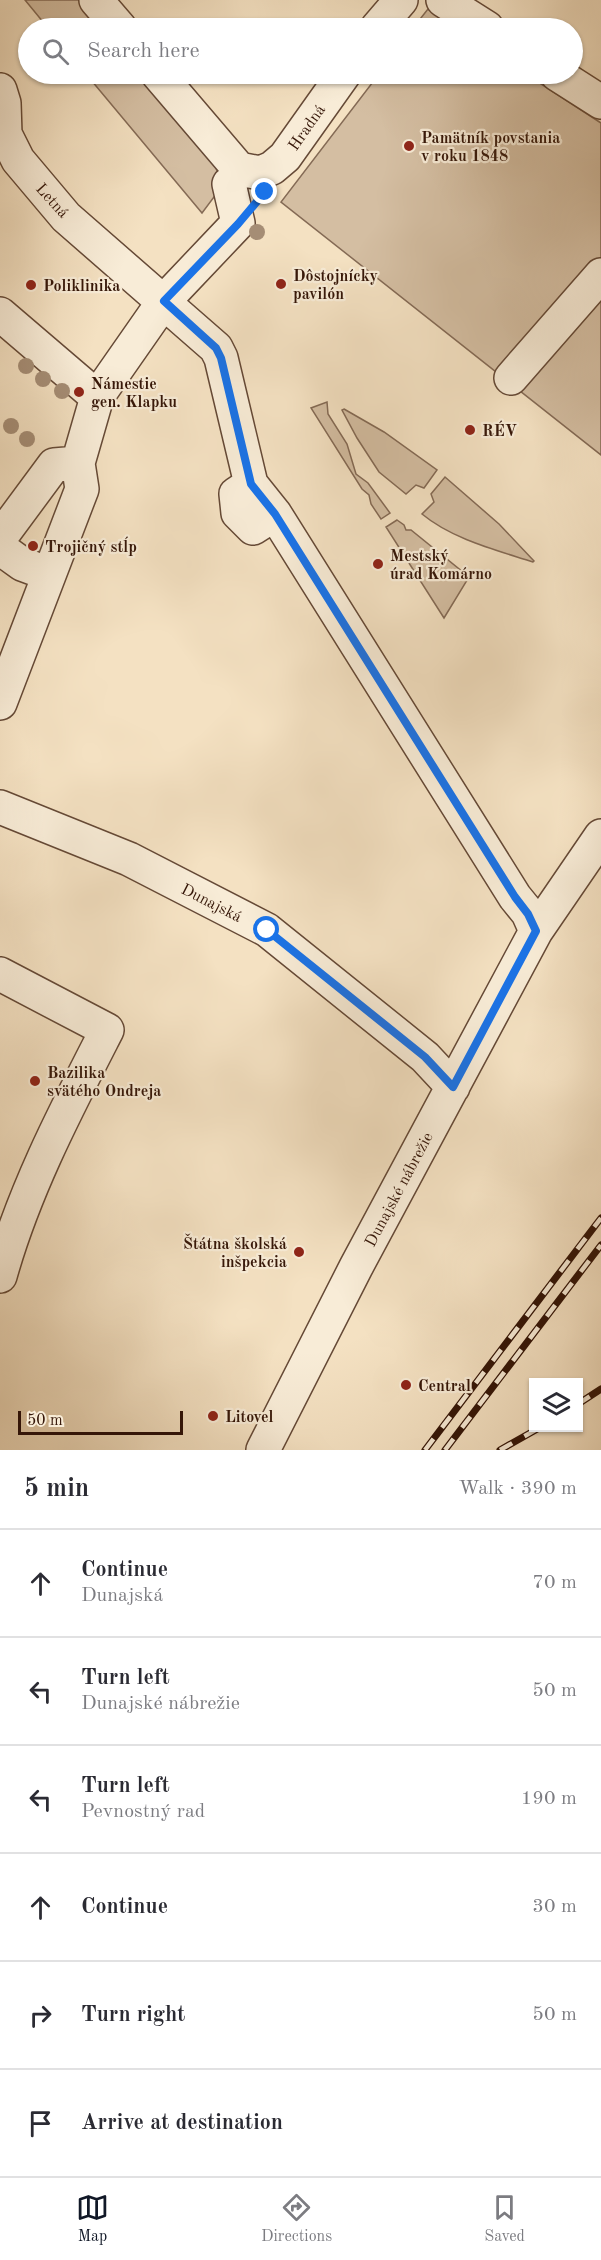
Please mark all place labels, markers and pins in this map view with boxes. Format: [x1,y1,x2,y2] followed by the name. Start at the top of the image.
[421,131,560,165] place label: Pamätník povstania v roku 1848
[402,139,416,153] marker: Pamätník povstania v roku 1848
[293,269,378,303] place label: Dôstojnícky pavilón
[274,277,288,291] marker: Dôstojnícky pavilón
[24,278,38,292] marker: Poliklinika
[43,279,120,295] place label: Poliklinika
[91,377,177,411] place label: Námestie gen. Klapku
[72,385,86,399] marker: Námestie gen. Klapku
[482,420,517,440] place label: RÉV
[463,423,477,437] marker: RÉV
[45,536,137,556] place label: Trojičný stĺp
[26,539,40,553] marker: Trojičný stĺp
[390,549,492,583] place label: Mestský úrad Komárno
[371,557,385,571] marker: Mestský úrad Komárno
[47,1066,162,1100] place label: Bazilika svätého Ondreja
[28,1074,42,1088] marker: Bazilika svätého Ondreja
[183,1233,287,1271] place label: Štátna školská inšpekcia
[292,1245,306,1259] marker: Štátna školská inšpekcia
[399,1378,413,1392] marker: Central
[418,1379,471,1395] place label: Central
[206,1409,220,1423] marker: Litovel
[225,1410,273,1426] place label: Litovel

